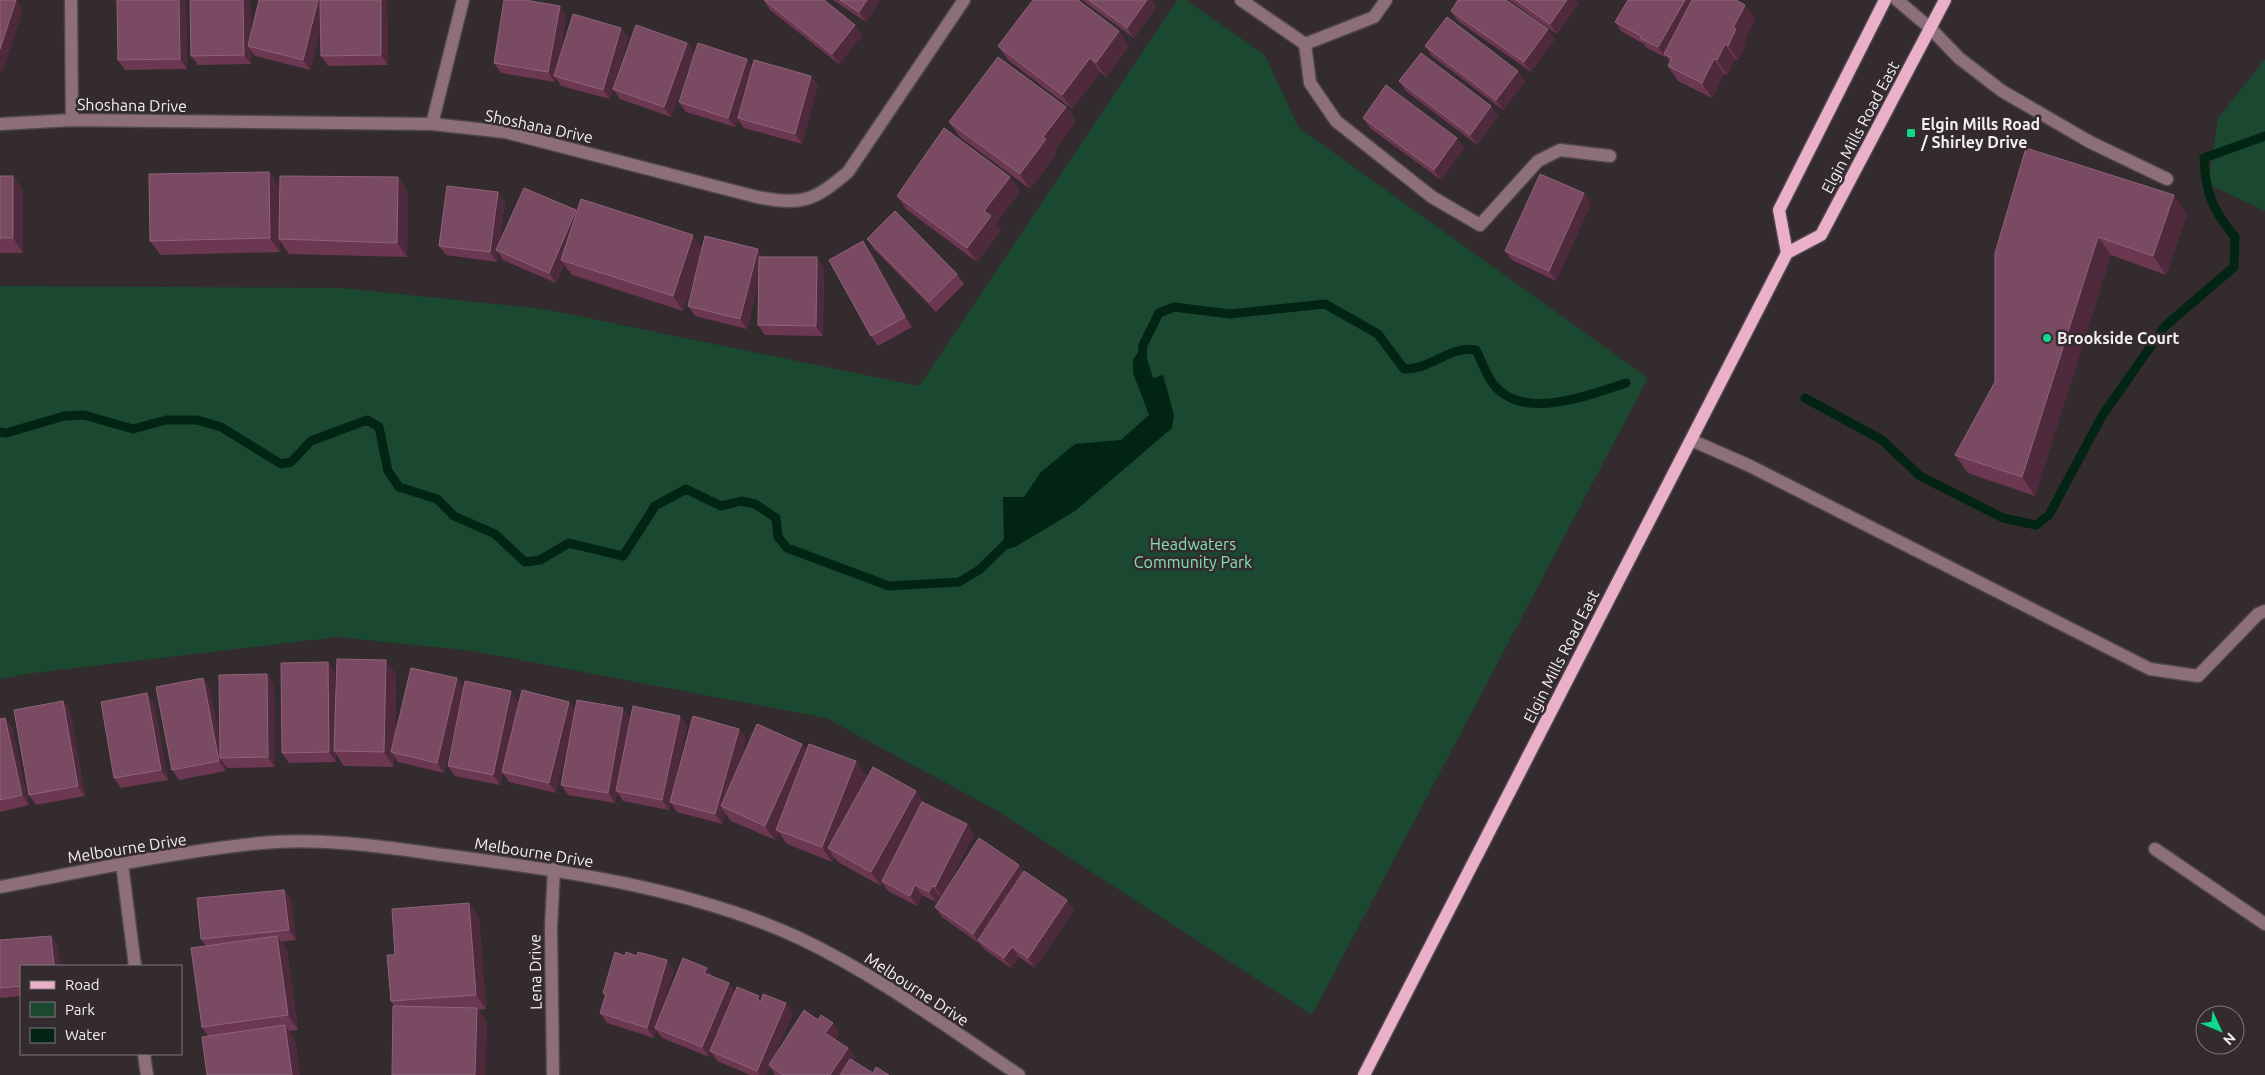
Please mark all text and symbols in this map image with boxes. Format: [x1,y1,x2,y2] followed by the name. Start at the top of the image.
[1818,57,1903,196] street label: Elgin Mills Road East
[77,95,187,115] street label: Shoshana Drive
[483,106,595,146] street label: Shoshana Drive
[1920,115,2040,151] place label: Elgin Mills Road / Shirley Drive
[1905,127,1917,139] marker: Elgin Mills Road / Shirley Drive
[2057,329,2180,347] place label: Brookside Court
[2041,332,2053,344] marker: Brookside Court
[1134,535,1252,571] park label: Headwaters Community Park
[1520,586,1603,725] street label: Elgin Mills Road East
[66,830,188,866] street label: Melbourne Drive
[473,834,595,870] street label: Melbourne Drive
[525,934,545,1010] street label: Lena Drive
[862,949,972,1029] street label: Melbourne Drive
[20,965,182,1055] legend
[65,976,100,993] text: Road
[65,1001,95,1018] text: Park
[2195,1005,2245,1055] north arrow
[65,1026,106,1043] text: Water
[2220,1030,2239,1048] text: N

